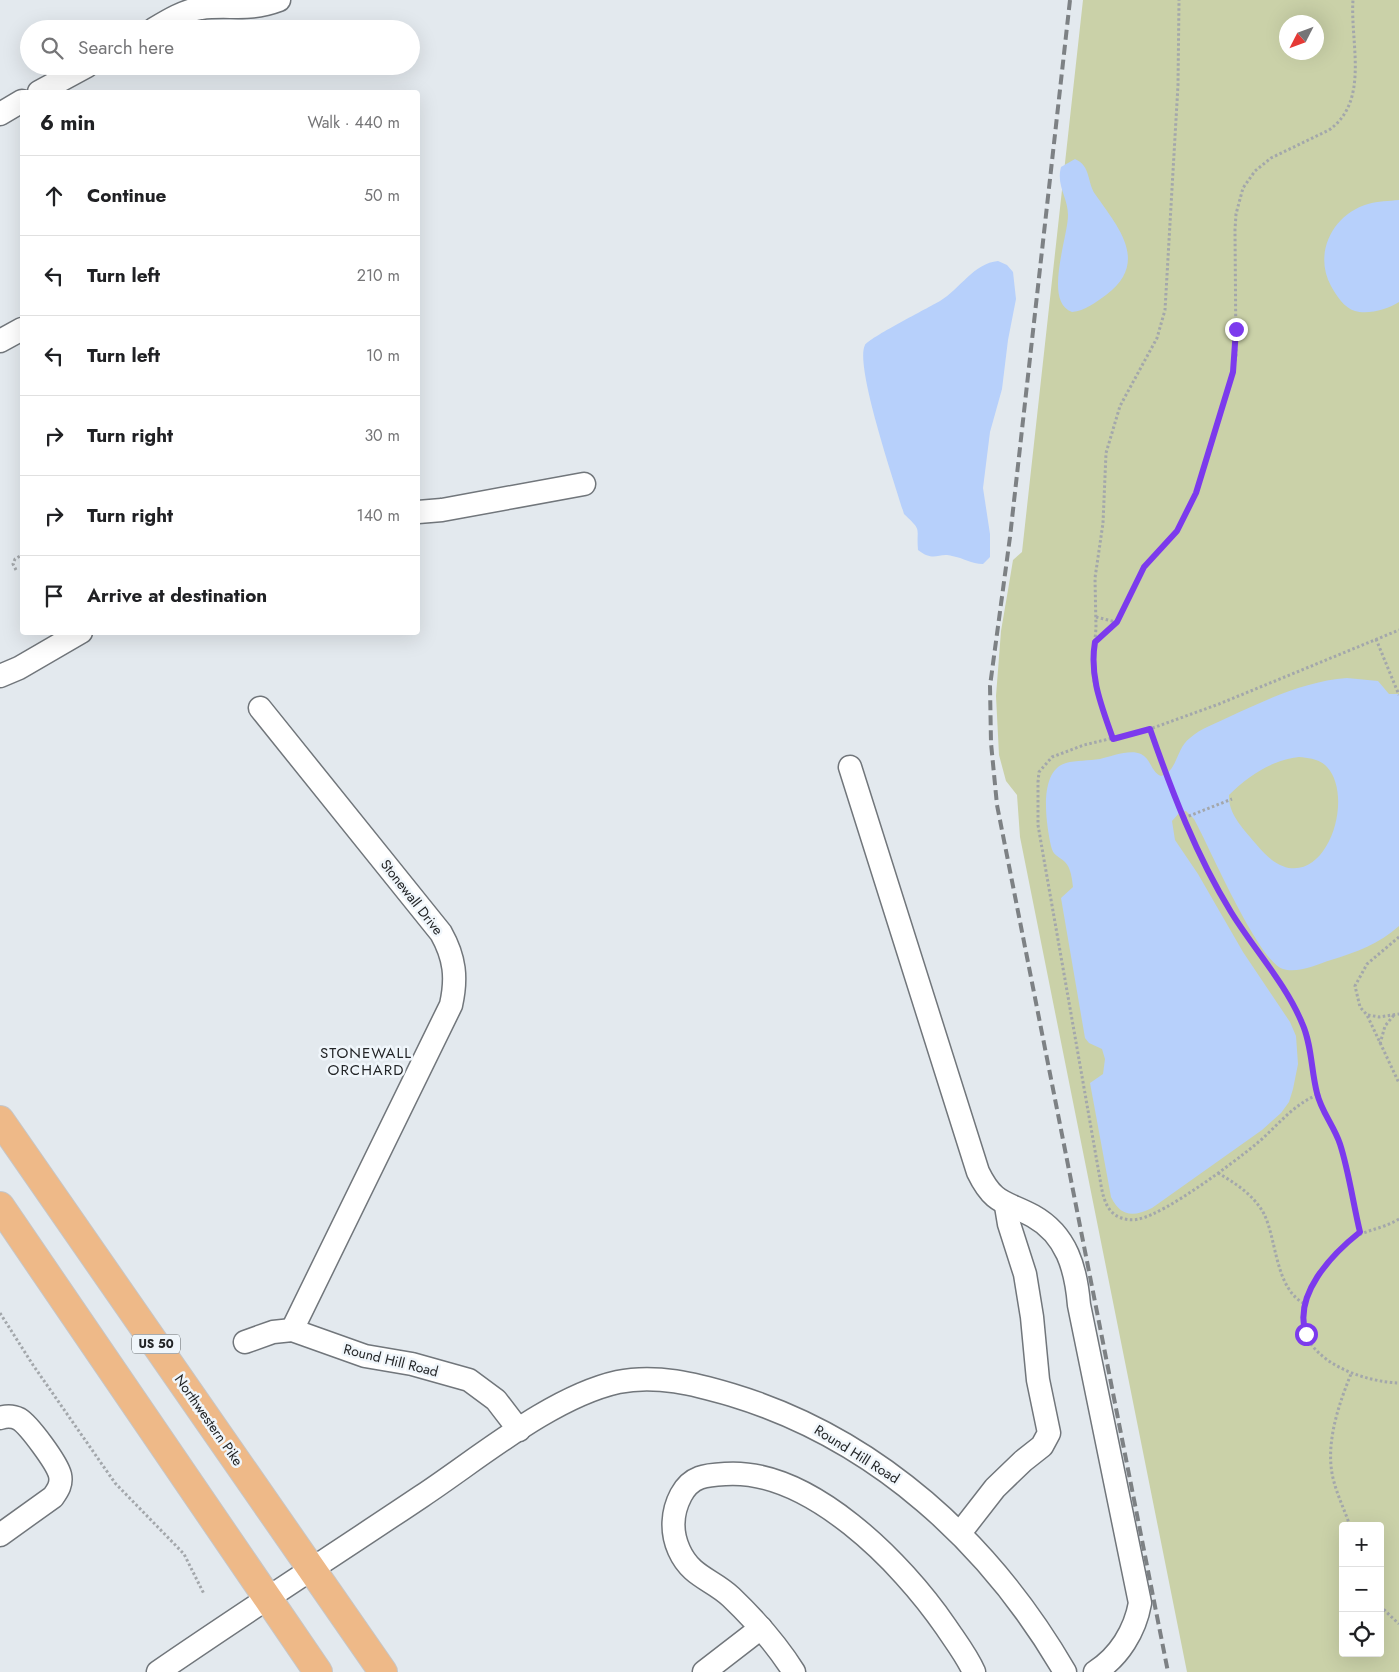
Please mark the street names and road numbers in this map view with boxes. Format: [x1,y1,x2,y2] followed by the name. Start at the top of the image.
[376,855,448,939] street label: Stonewall Drive
[132,1335,180,1354] road number: US 50
[342,1339,440,1381] street label: Round Hill Road
[170,1370,248,1470] street label: Northwestern Pike
[811,1420,903,1488] street label: Round Hill Road

